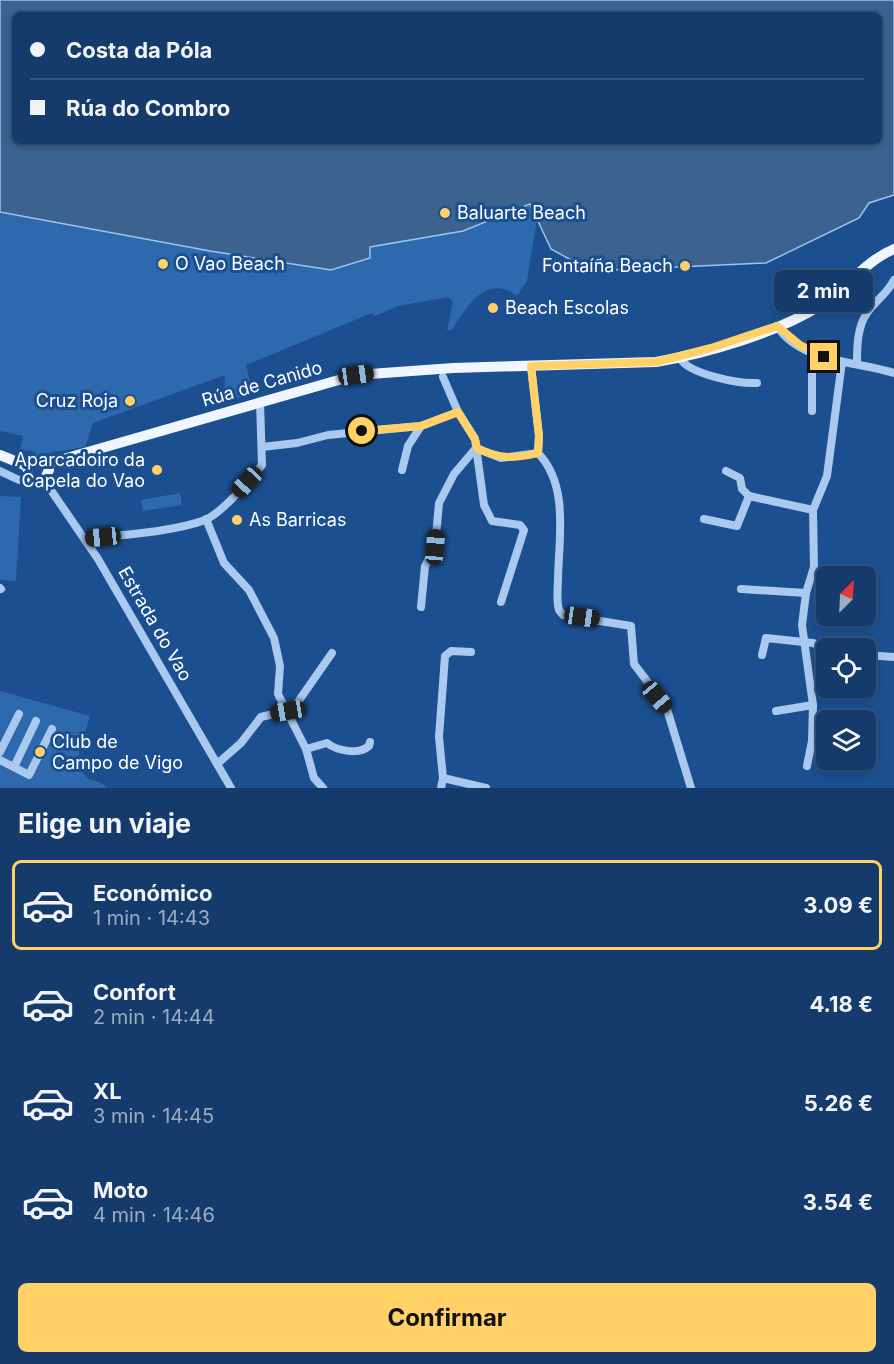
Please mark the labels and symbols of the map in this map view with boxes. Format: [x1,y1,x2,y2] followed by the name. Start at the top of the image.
[457,202,586,223] place label: Baluarte Beach
[438,206,452,220] marker: Baluarte Beach
[175,253,285,274] place label: O Vao Beach
[542,255,673,276] place label: Fontaíña Beach
[156,257,170,271] marker: O Vao Beach
[678,259,692,273] marker: Fontaíña Beach
[774,270,874,312] callout: 2 min
[505,297,629,318] place label: Beach Escolas
[486,301,500,315] marker: Beach Escolas
[810,343,837,370] route end
[199,356,324,411] street label: Rúa de Canido
[337,364,375,386] car
[36,390,118,411] place label: Cruz Roja
[123,394,137,408] marker: Cruz Roja
[348,417,375,444] route start
[15,449,145,491] place label: Aparcadoiro da Capela do Vao
[150,463,164,477] marker: Aparcadoiro da Capela do Vao
[228,463,266,501] car
[249,509,346,530] place label: As Barricas
[230,513,244,527] marker: As Barricas
[84,526,122,548] car
[424,528,446,566] car
[114,563,197,685] street label: Estrada do Vao
[816,566,876,626] north arrow
[563,606,601,628] car
[639,677,675,717] car
[269,699,307,723] car
[52,731,183,773] place label: Club de Campo de Vigo
[33,745,47,759] marker: Club de Campo de Vigo

